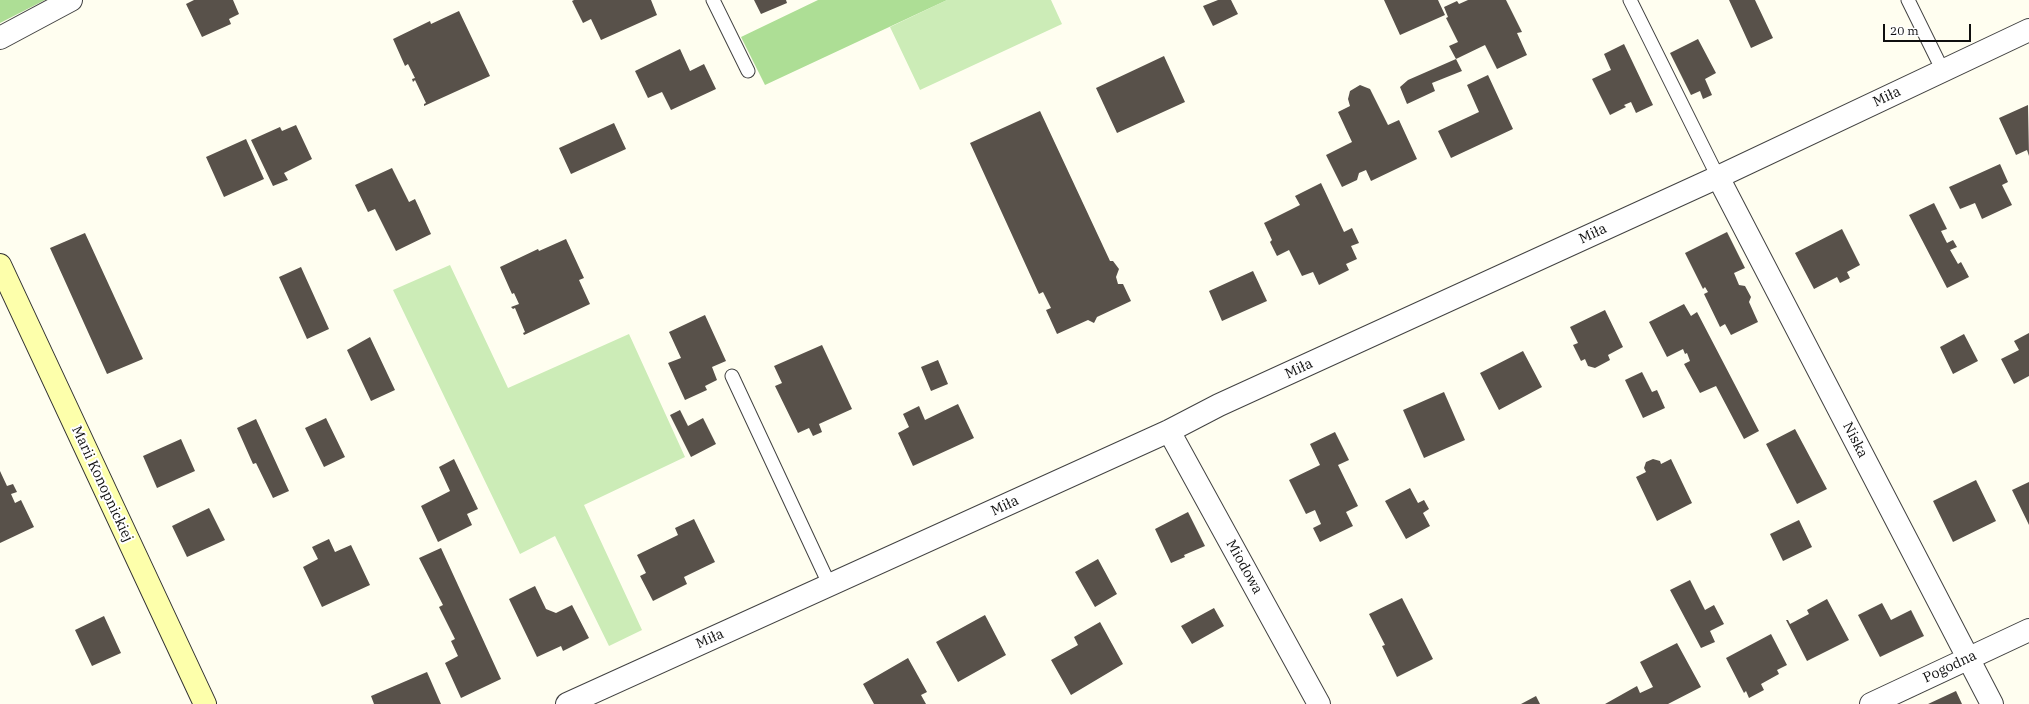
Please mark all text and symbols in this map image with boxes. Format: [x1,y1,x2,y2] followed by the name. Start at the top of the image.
[1885,16,1973,42] scale bar
[1890,23,1919,38] text: 20 m
[1871,83,1903,111] street label: Miła
[1577,220,1609,248] street label: Miła
[1283,355,1315,383] street label: Miła
[1839,419,1871,461] street label: Niska
[68,423,136,545] street label: Marii Konopnickiej
[989,492,1021,520] street label: Miła
[1222,537,1266,597] street label: Miodowa
[694,626,726,652] street label: Miła
[1921,647,1979,687] street label: Pogodna

